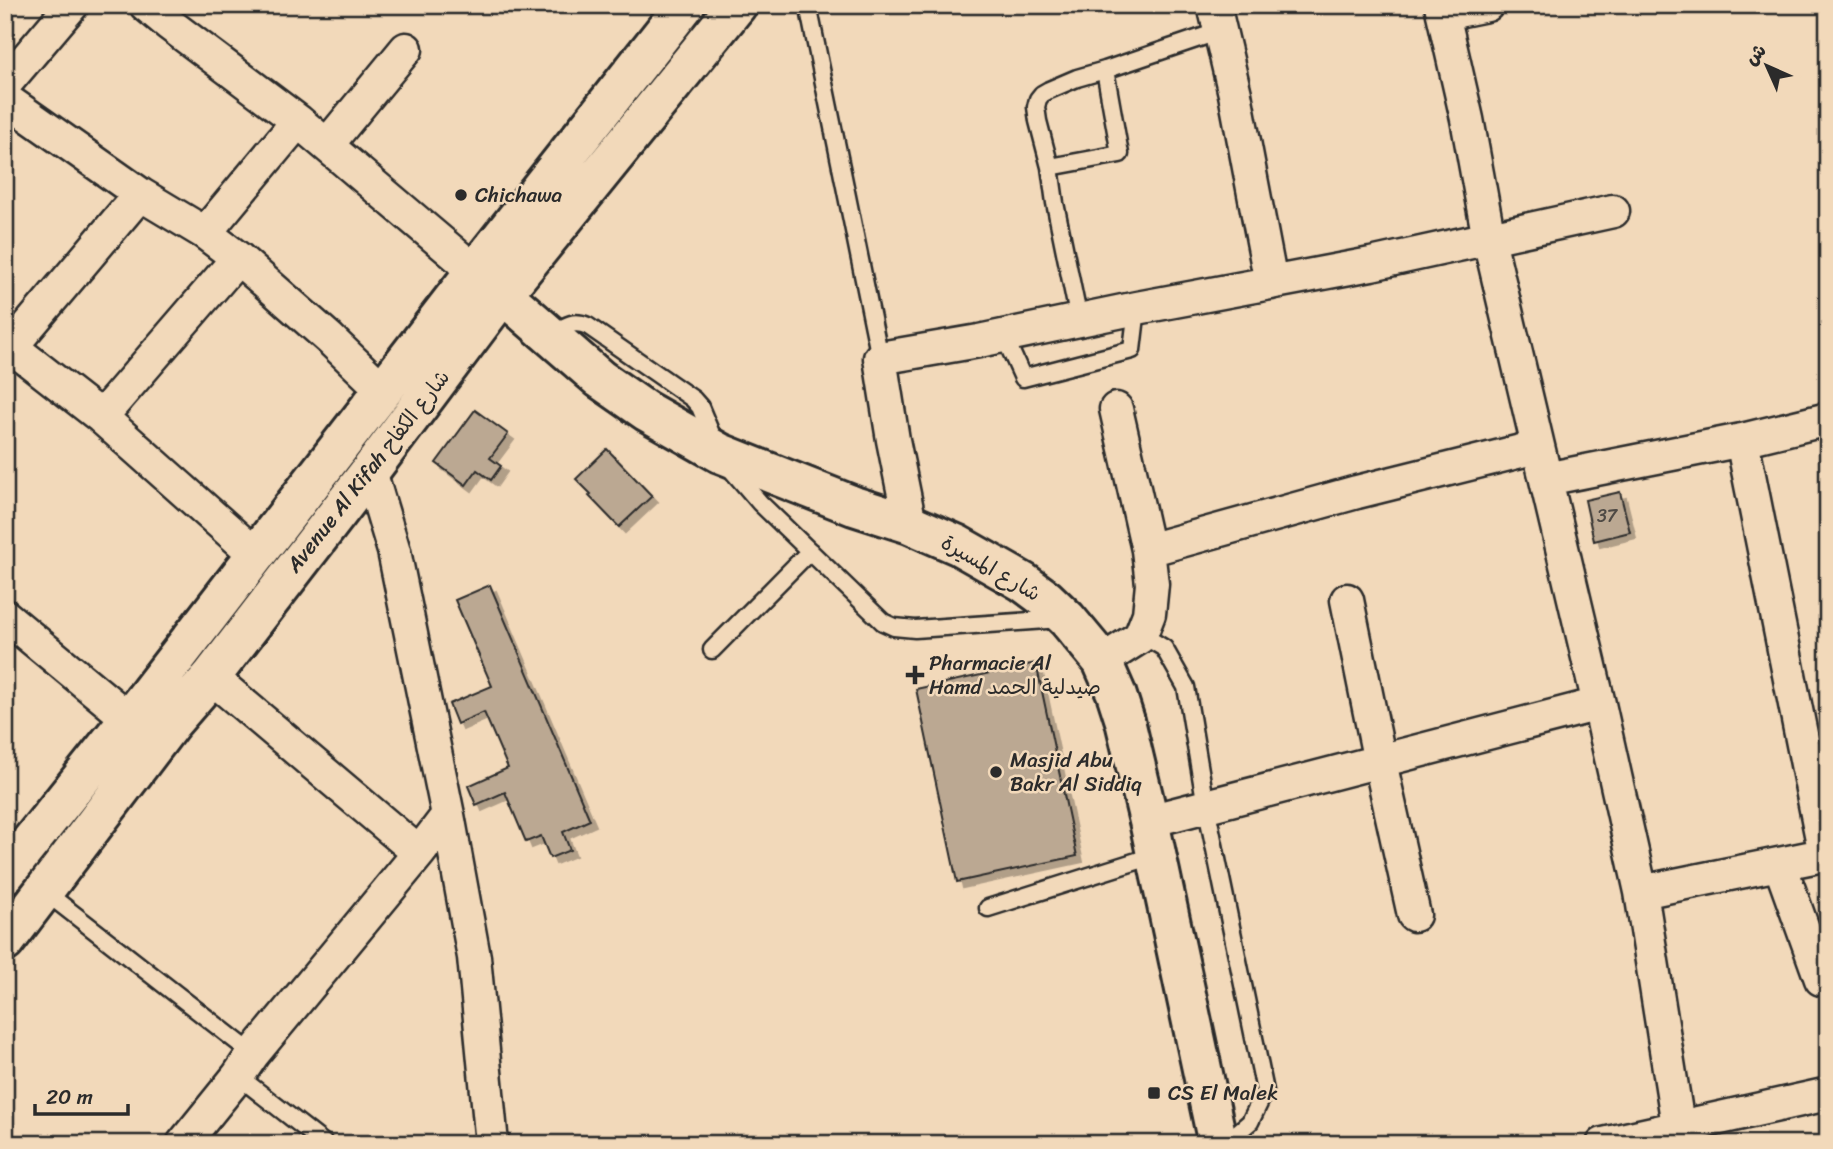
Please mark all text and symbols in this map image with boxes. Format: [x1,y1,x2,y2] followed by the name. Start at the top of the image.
[1731,32,1801,102] north arrow
[1736,35,1774,73] text: ش
[475,176,562,214] place label: Chichawa
[453,187,469,203] marker: Chichawa
[275,361,460,582] street label: Avenue Al Kifah شارع الكفاح
[1597,500,1619,532] house number: 37
[934,524,1048,612] street label: شارع المسيرة
[929,644,1101,706] place label: Pharmacie Al Hamd صيدلية الحمد
[907,667,923,683] marker: Pharmacie Al Hamd صيدلية الحمد
[1010,741,1142,803] place label: Masjid Abu Bakr Al Siddiq
[988,764,1004,780] marker: Masjid Abu Bakr Al Siddiq
[35,1072,128,1116] scale bar
[1168,1074,1278,1112] place label: CS El Malek
[46,1078,93,1116] text: 20 m
[1146,1085,1162,1101] marker: CS El Malek

